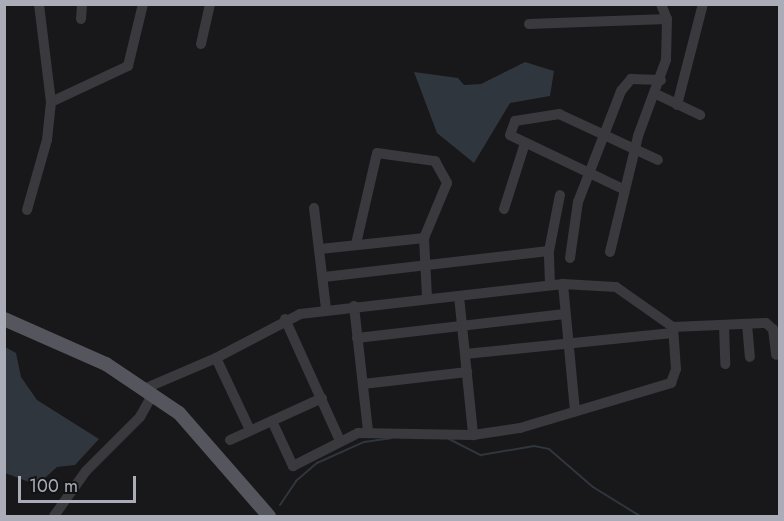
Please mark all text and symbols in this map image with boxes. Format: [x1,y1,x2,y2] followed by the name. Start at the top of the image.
[21,464,140,502] scale bar
[29,473,78,499] text: 100 m

